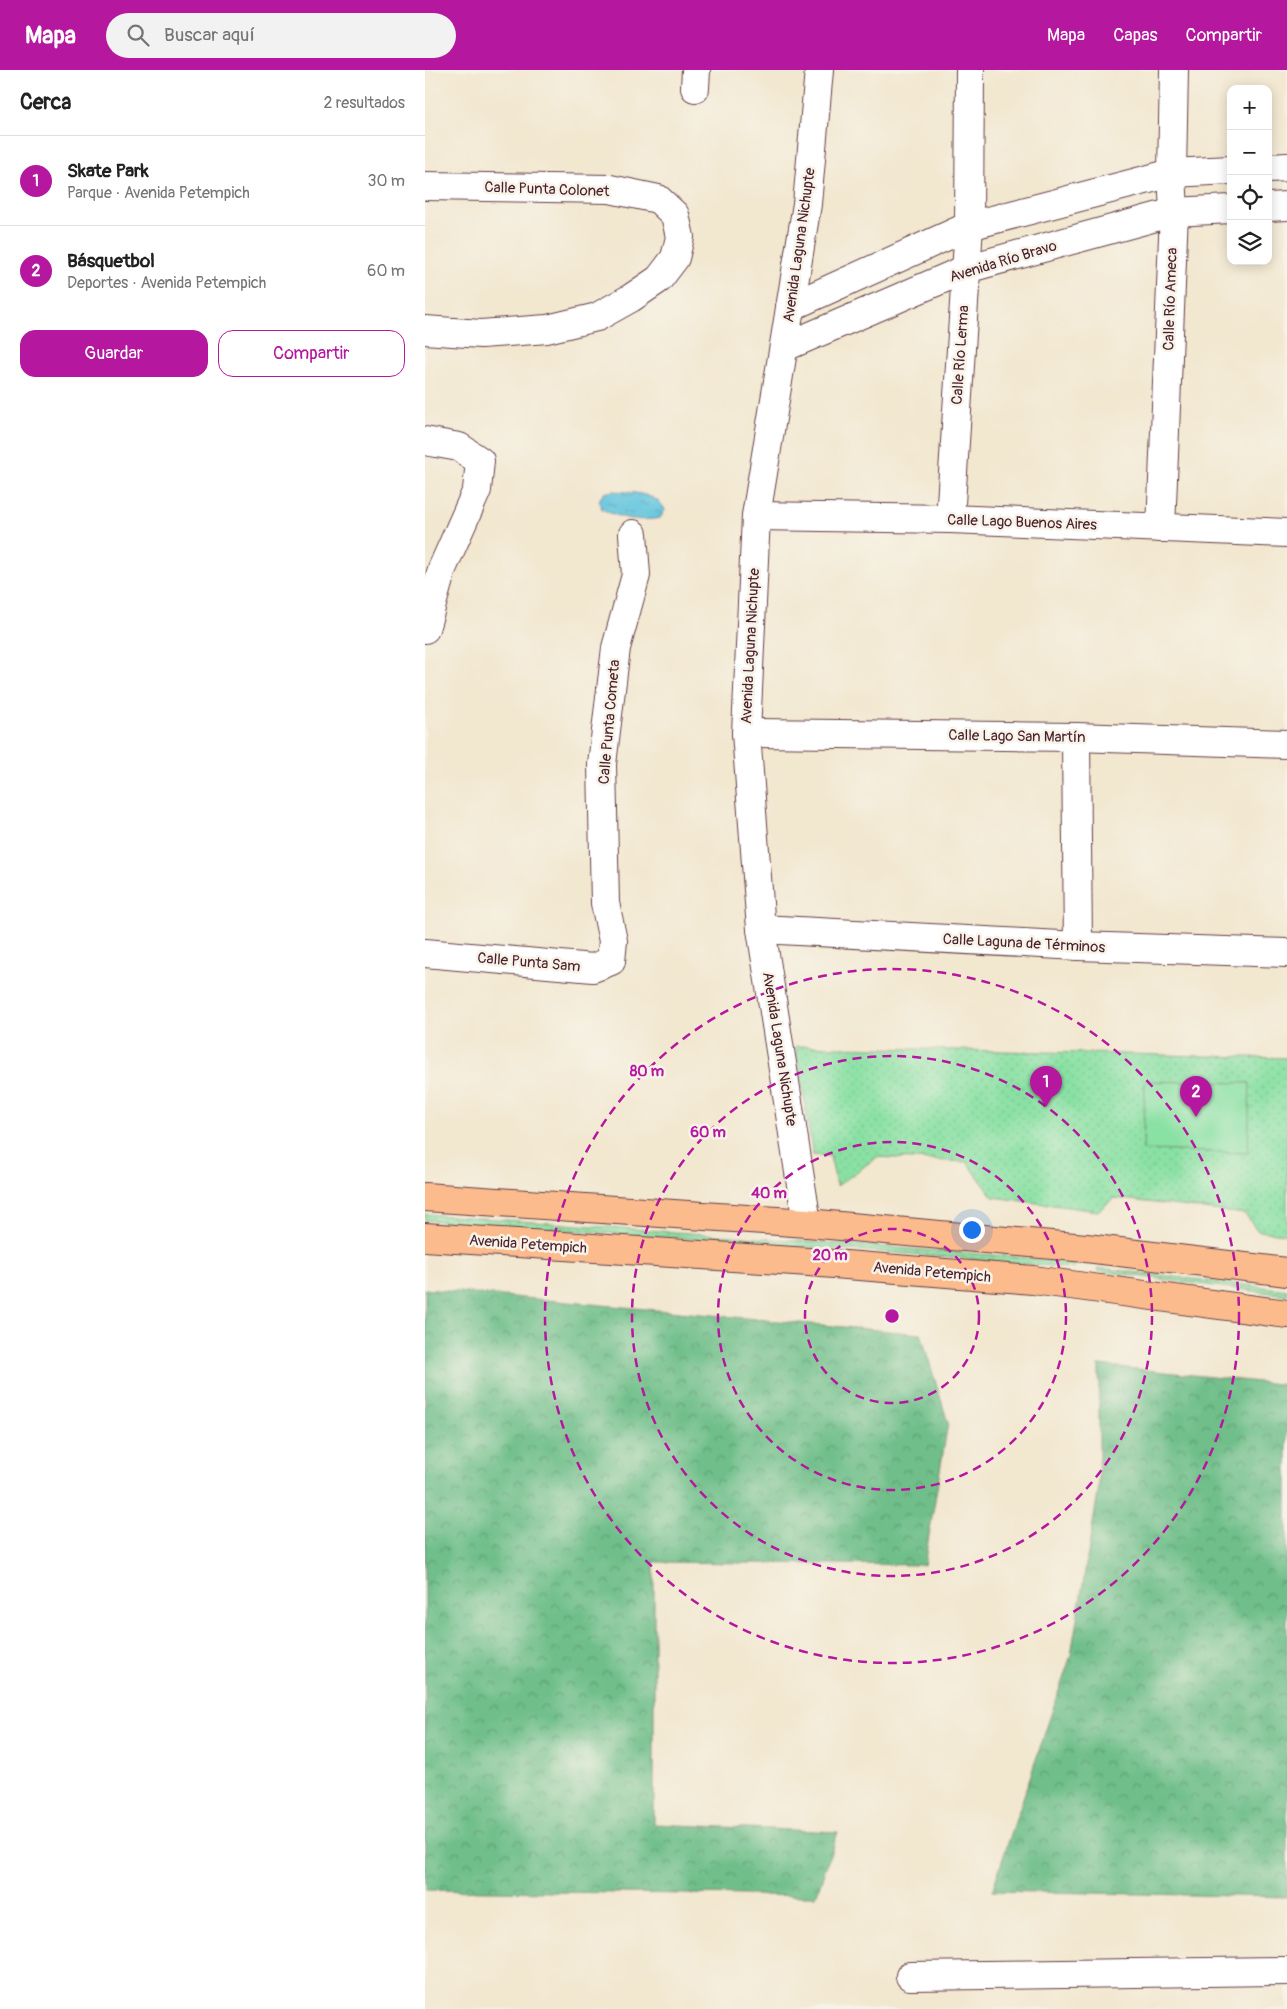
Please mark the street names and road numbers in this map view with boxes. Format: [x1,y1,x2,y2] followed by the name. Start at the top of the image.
[779,166,820,324] street label: Avenida Laguna Nichupte
[484,178,611,201] street label: Calle Punta Colonet
[947,236,1059,287] street label: Avenida Río Bravo
[1159,247,1182,351] street label: Calle Río Ameca
[948,305,973,405] street label: Calle Río Lerma
[947,510,1097,535] street label: Calle Lago Buenos Aires
[737,567,764,725] street label: Avenida Laguna Nichupte
[595,659,624,785] street label: Calle Punta Cometa
[948,726,1086,747] street label: Calle Lago San Martín
[942,930,1106,957] street label: Calle Laguna de Términos
[477,949,581,976] street label: Calle Punta Sam
[758,970,801,1128] street label: Avenida Laguna Nichupte
[468,1231,588,1258] street label: Avenida Petempich
[872,1258,992,1287] street label: Avenida Petempich

